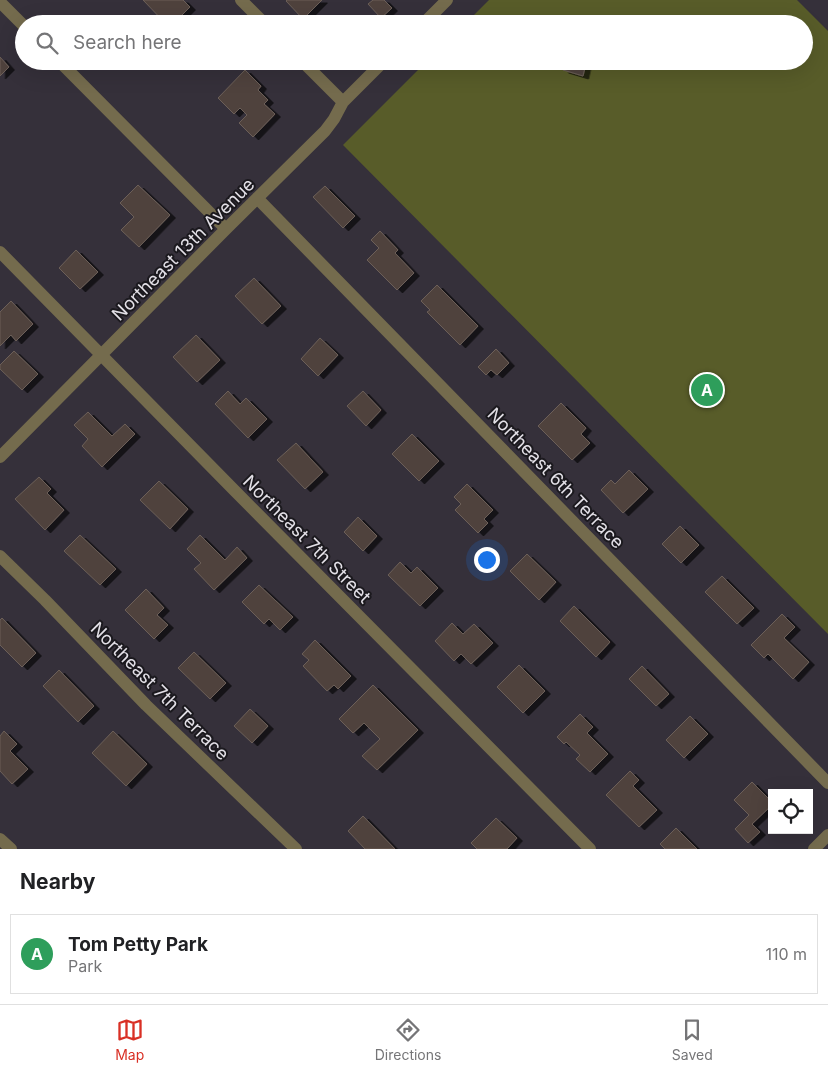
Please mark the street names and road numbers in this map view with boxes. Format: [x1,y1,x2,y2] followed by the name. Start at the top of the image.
[108,174,258,324] street label: Northeast 13th Avenue
[483,403,629,553] street label: Northeast 6th Terrace
[239,471,375,607] street label: Northeast 7th Street
[87,618,233,764] street label: Northeast 7th Terrace

